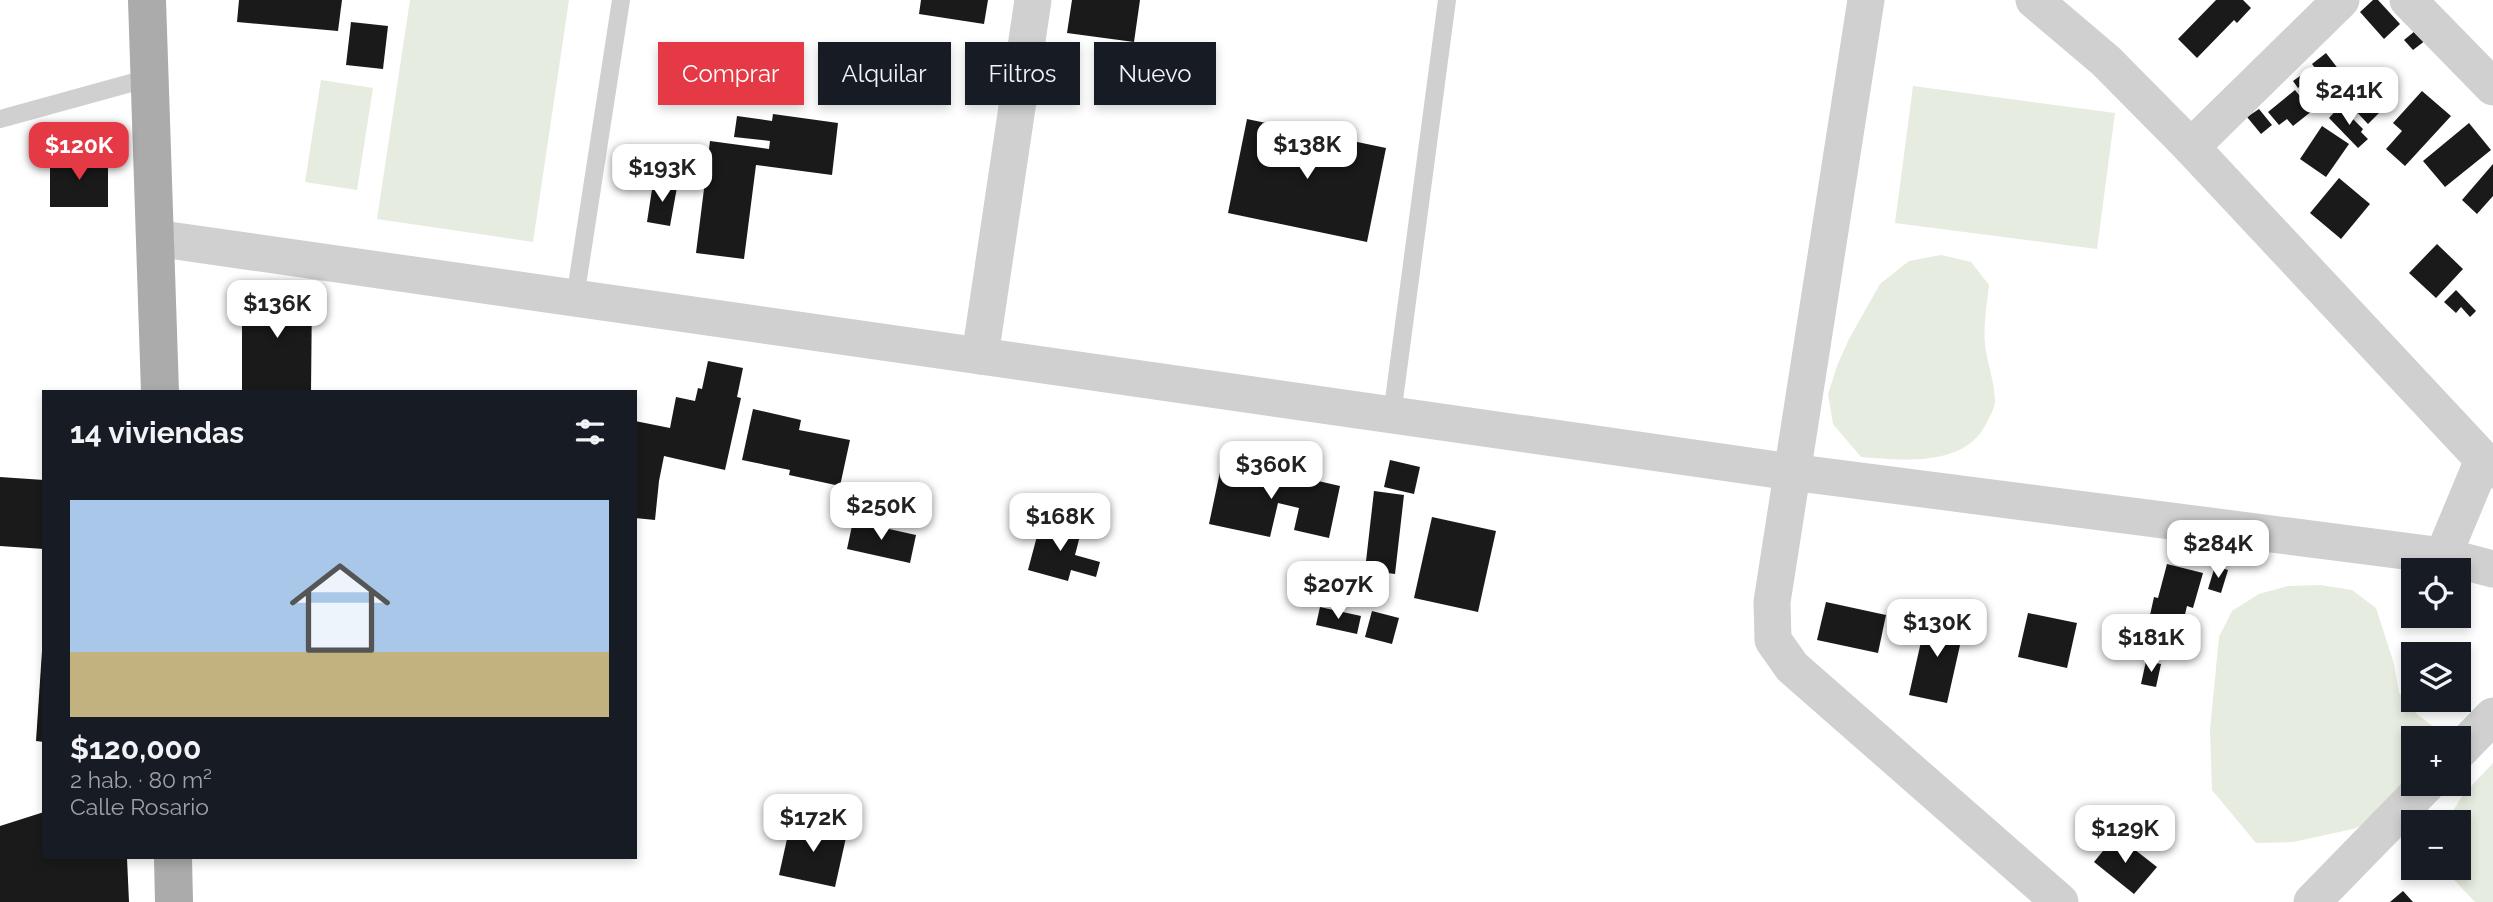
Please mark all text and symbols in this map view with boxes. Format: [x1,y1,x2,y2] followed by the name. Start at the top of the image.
[658,42,804,105] chip: Comprar
[818,42,951,105] chip: Alquilar
[965,42,1080,105] chip: Filtros
[1094,42,1216,105] chip: Nuevo
[2300,68,2398,127] pin: $241K
[2315,76,2383,103] text: $241K
[30,122,128,182] pin: $120K
[1258,122,1356,181] pin: $138K
[1273,130,1341,157] text: $138K
[45,131,113,158] text: $120K
[613,144,711,204] pin: $193K
[628,153,696,180] text: $193K
[228,280,326,340] pin: $136K
[243,289,311,316] text: $136K
[571,413,609,451] icon: filters
[70,415,244,450] text: 14 viviendas
[1222,442,1320,501] pin: $360K
[1236,450,1306,477] text: $360K
[832,482,930,542] pin: $250K
[846,491,916,518] text: $250K
[1011,494,1109,553] pin: $168K
[1025,502,1095,529] text: $168K
[2169,520,2267,580] pin: $284K
[2183,529,2253,556] text: $284K
[277,545,403,671] icon: home
[2401,558,2471,880] map controls
[2401,558,2471,628] button: locate
[1289,562,1387,621] pin: $207K
[1303,570,1373,597] text: $207K
[1888,600,1986,659] pin: $130K
[1903,608,1971,635] text: $130K
[2102,614,2200,674] pin: $181K
[2118,623,2184,650] text: $181K
[2401,642,2471,712] button: layers
[2401,726,2471,796] button: +
[70,731,201,766] text: $120,000
[70,766,212,793] text: 2 hab. · 80 m²
[70,793,209,820] text: Calle Rosario
[764,794,862,854] pin: $172K
[779,803,847,830] text: $172K
[2076,806,2174,865] pin: $129K
[2401,810,2471,880] button: −
[2091,814,2159,841] text: $129K

